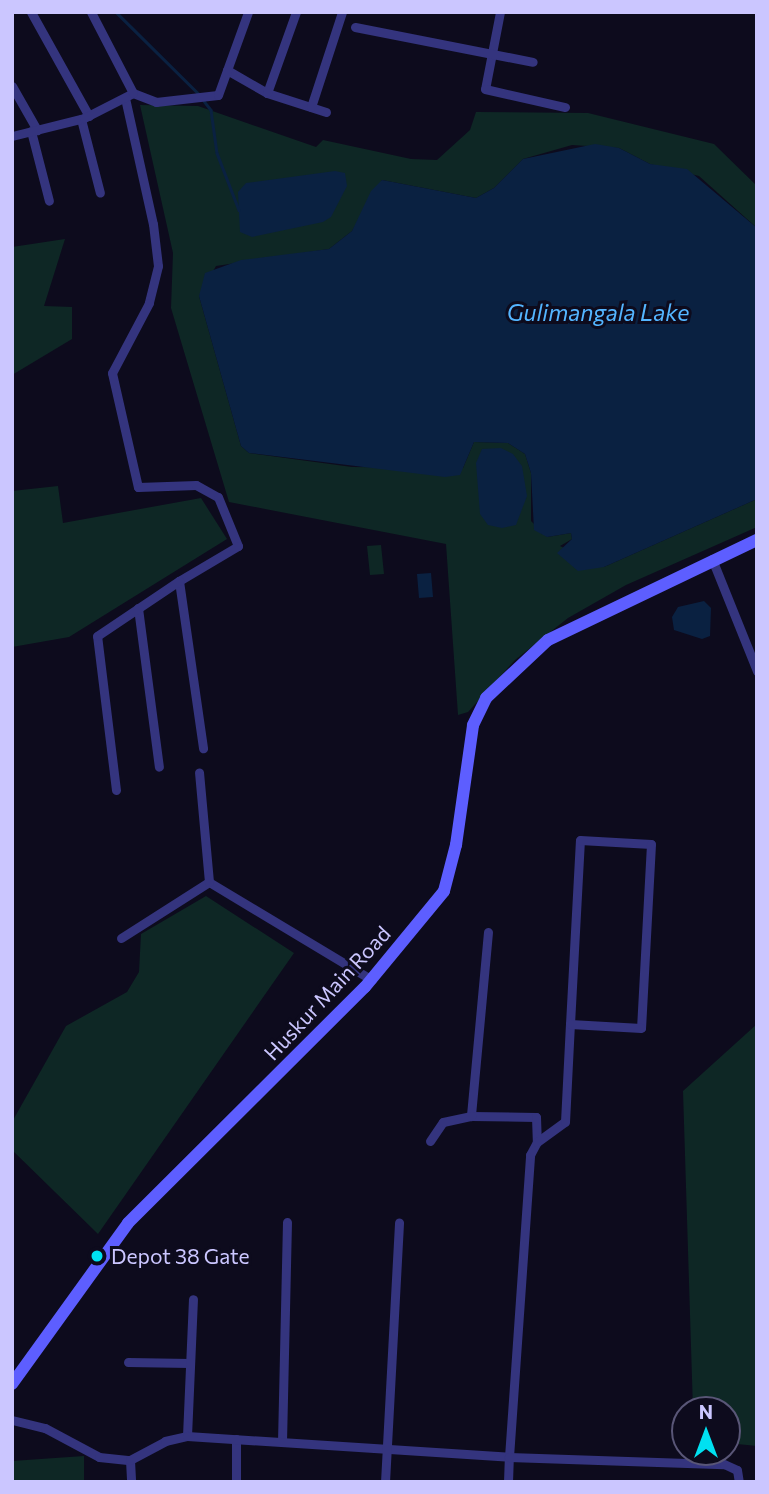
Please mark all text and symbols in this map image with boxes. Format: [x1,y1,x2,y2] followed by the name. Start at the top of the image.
[507,298,689,326] water label: Gulimangala Lake
[258,921,396,1065] street label: Huskur Main Road
[111,1243,250,1269] place label: Depot 38 Gate
[89,1248,105,1264] marker: Depot 38 Gate
[671,1396,741,1466] north arrow
[699,1400,713,1423] text: N

